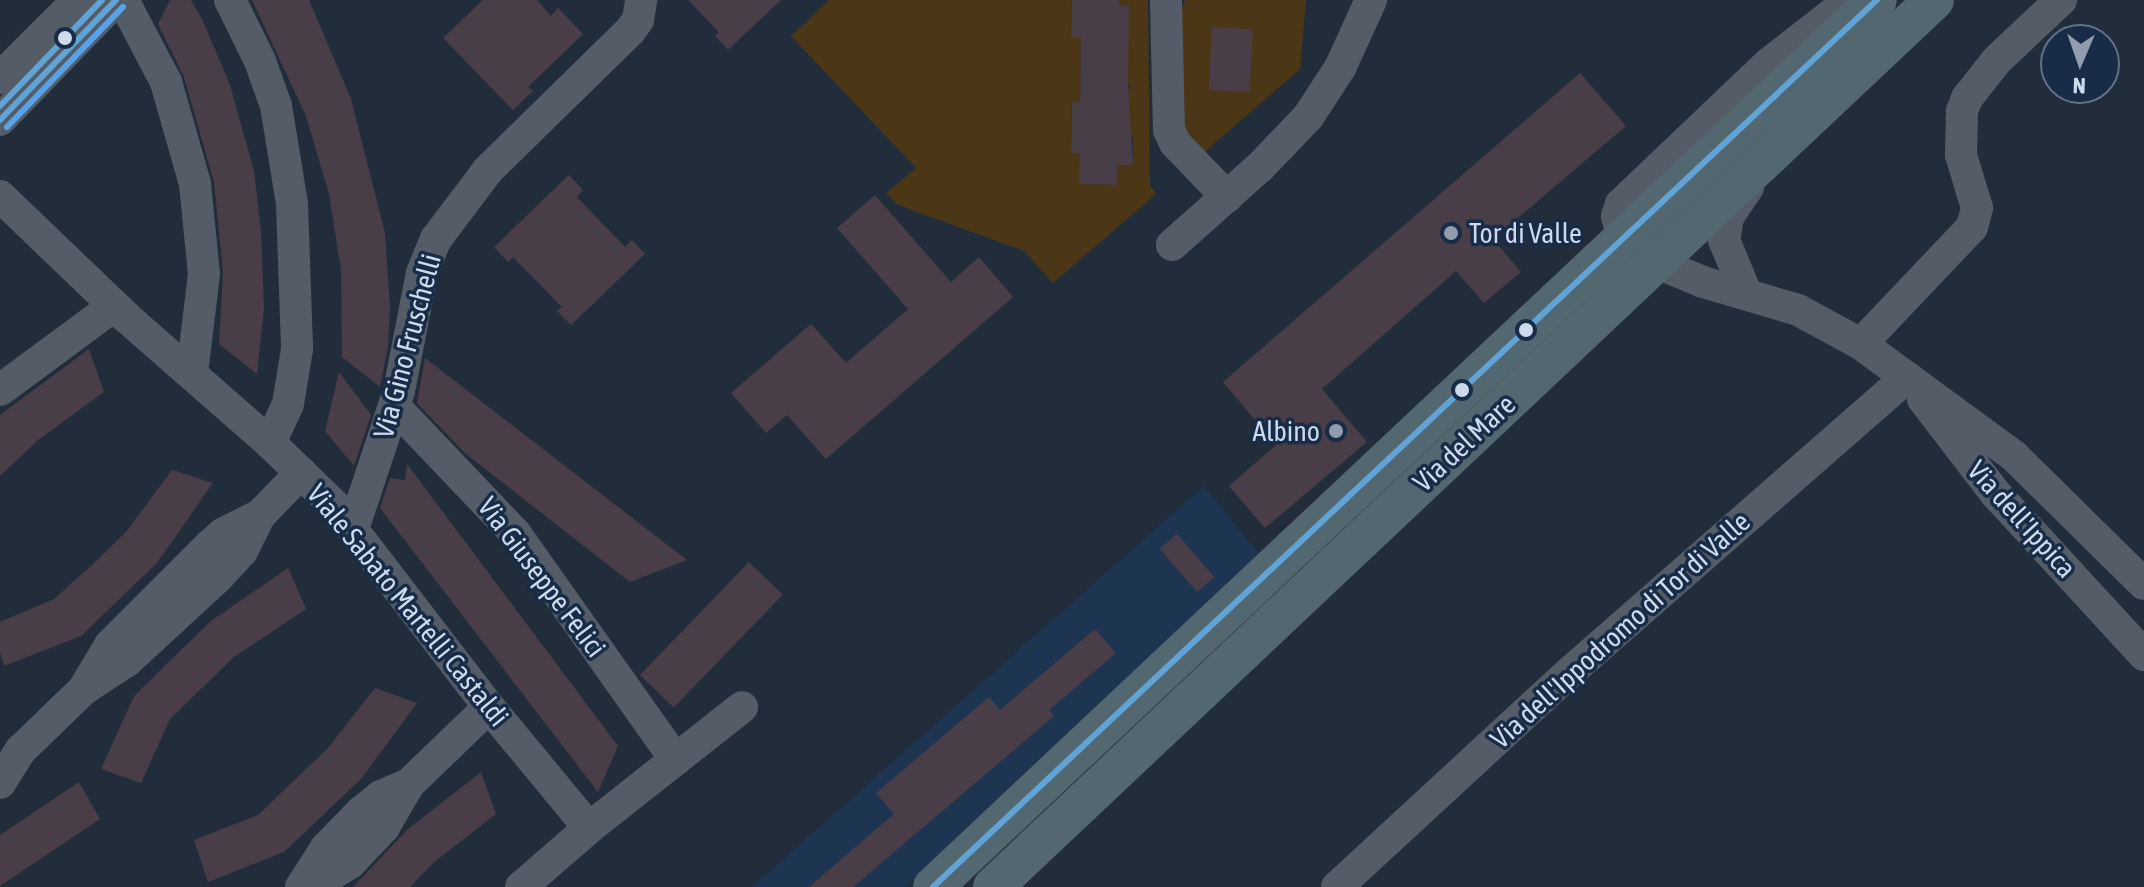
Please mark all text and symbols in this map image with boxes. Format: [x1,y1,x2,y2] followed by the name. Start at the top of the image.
[2040,24,2120,104] north arrow
[57,30,73,46] unlabelled marker
[2072,73,2086,99] text: N
[1469,216,1582,250] place label: Tor di Valle
[1440,222,1462,244] marker: Tor di Valle
[366,250,448,442] street label: Via Gino Fruschelli
[1518,322,1534,338] unlabelled marker
[1454,382,1470,398] unlabelled marker
[1406,387,1522,499] street label: Via del Mare
[1252,414,1320,448] place label: Albino
[1327,422,1345,440] marker: Albino
[1961,454,2083,584] street label: Via dell'Ippica
[300,477,516,733] street label: Viale Sabato Martelli Castaldi
[471,490,613,664] street label: Via Giuseppe Felici
[1483,505,1757,755] street label: Via dell'Ippodromo di Tor di Valle

